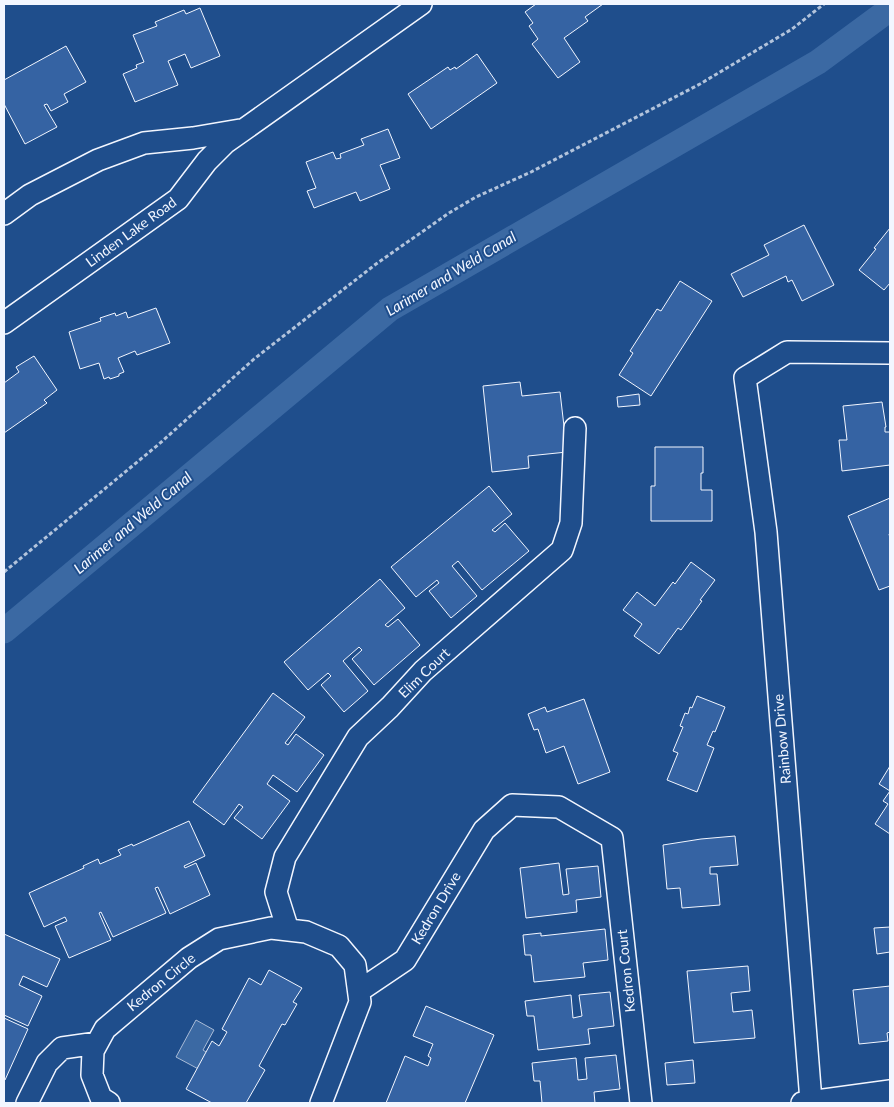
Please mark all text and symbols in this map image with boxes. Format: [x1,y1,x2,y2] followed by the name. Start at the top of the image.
[82,193,179,270] street label: Linden Lake Road
[382,227,519,319] water label: Larimer and Weld Canal
[70,467,196,577] water label: Larimer and Weld Canal
[394,644,453,701] street label: Elim Court
[769,693,794,785] street label: Rainbow Drive
[407,868,464,947] street label: Kedron Drive
[613,929,638,1013] street label: Kedron Court
[123,949,198,1014] street label: Kedron Circle

